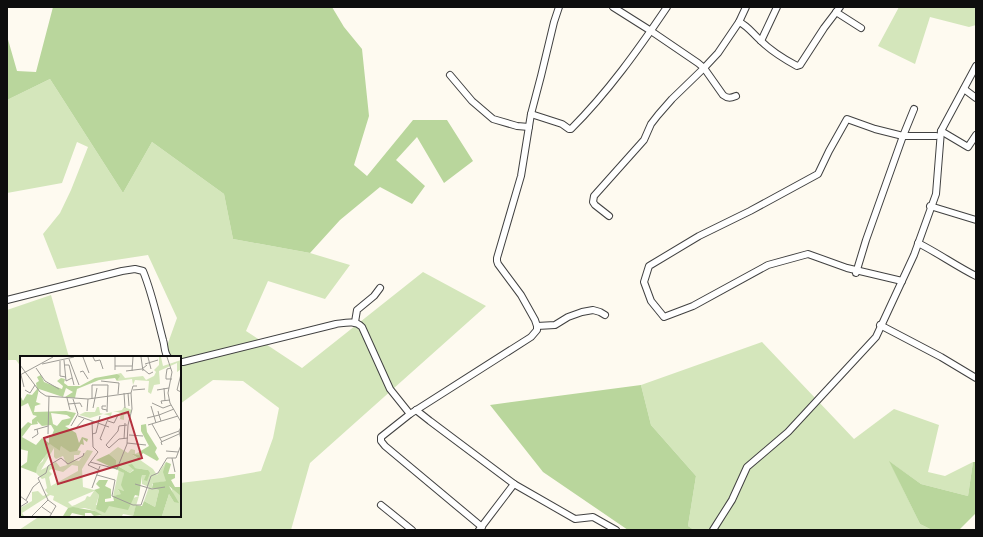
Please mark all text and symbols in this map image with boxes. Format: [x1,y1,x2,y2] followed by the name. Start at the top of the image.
[20,356,181,517] inset map

